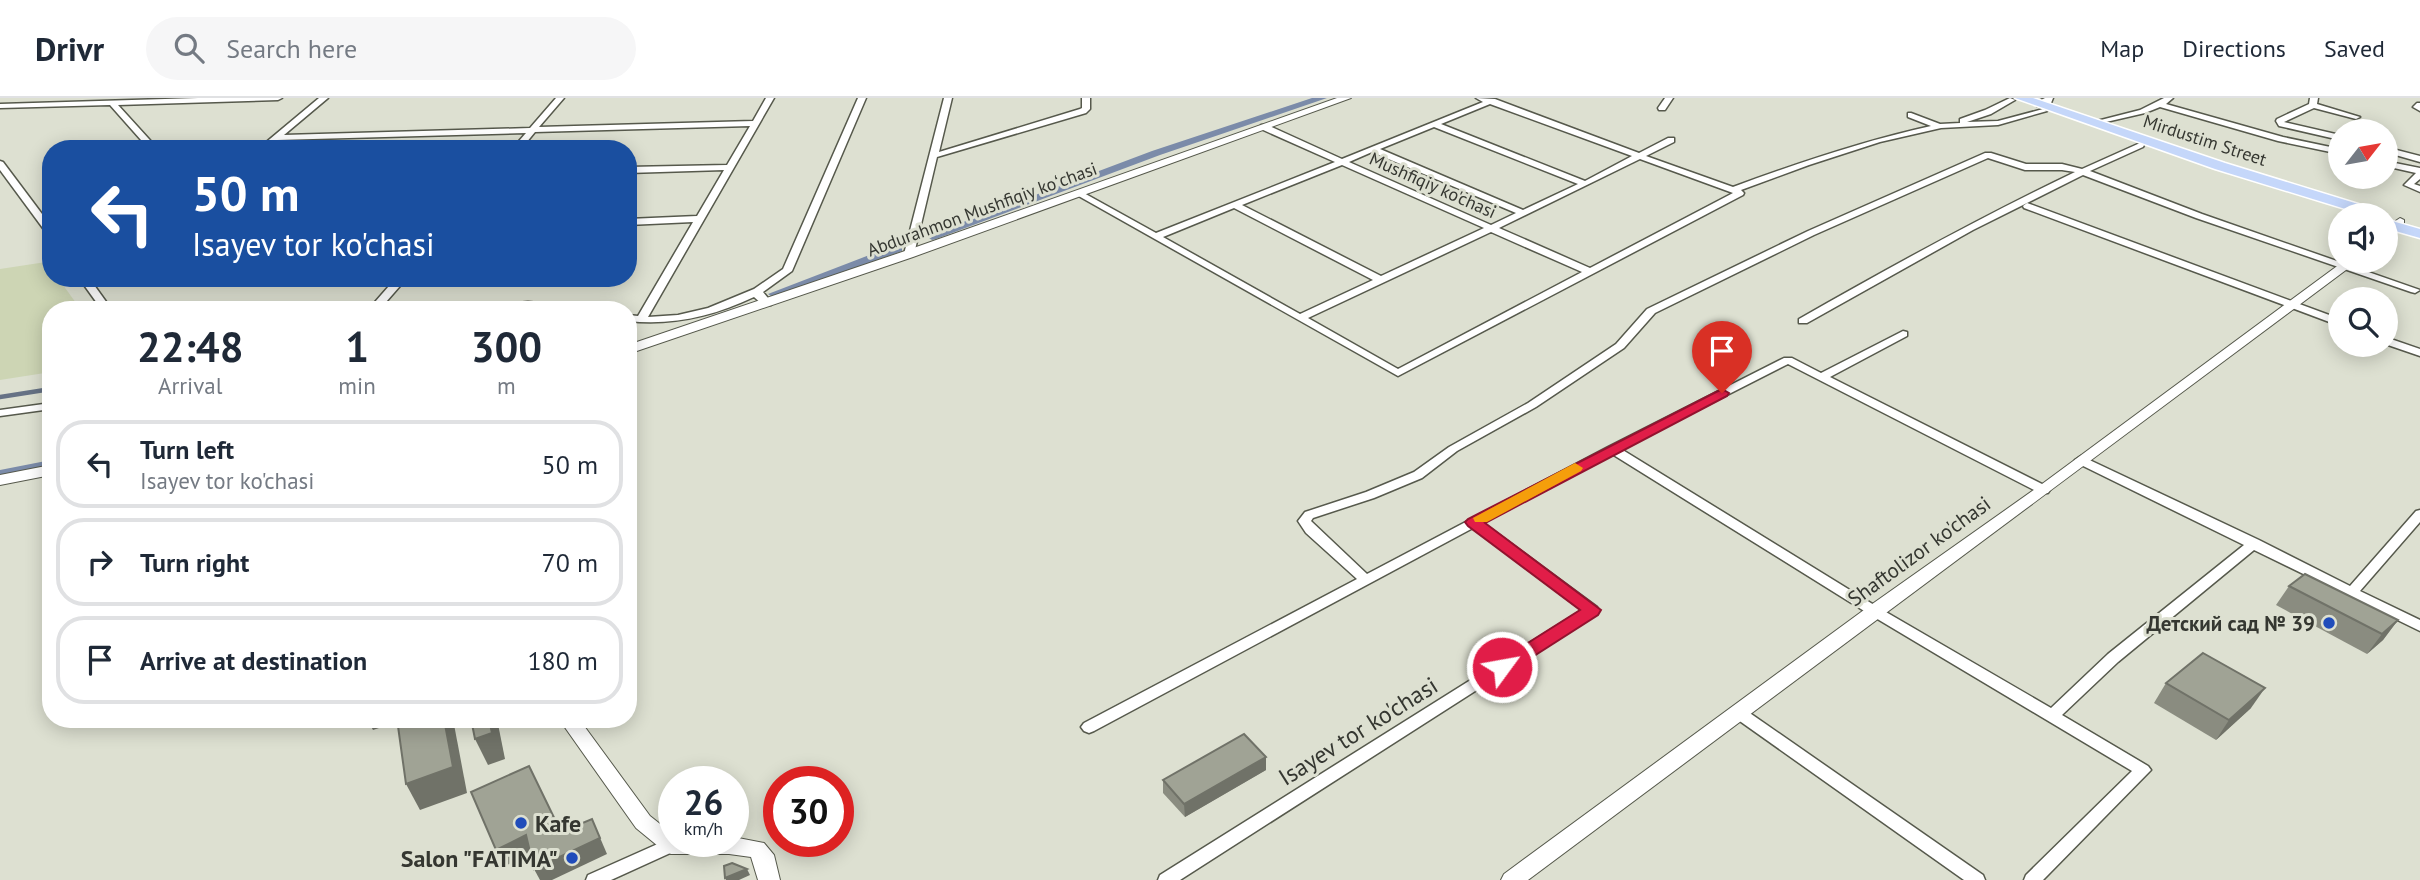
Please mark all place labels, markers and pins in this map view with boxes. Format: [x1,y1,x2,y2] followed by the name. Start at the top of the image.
[1692,321,1752,393] pin
[2147,610,2315,637] place label: Детский сад № 39
[2321,615,2337,631] marker: Детский сад № 39
[535,808,581,839] place label: Kafe
[513,815,529,831] marker: Kafe
[401,843,558,874] place label: Salon "FATIMA"
[564,850,580,866] marker: Salon "FATIMA"

